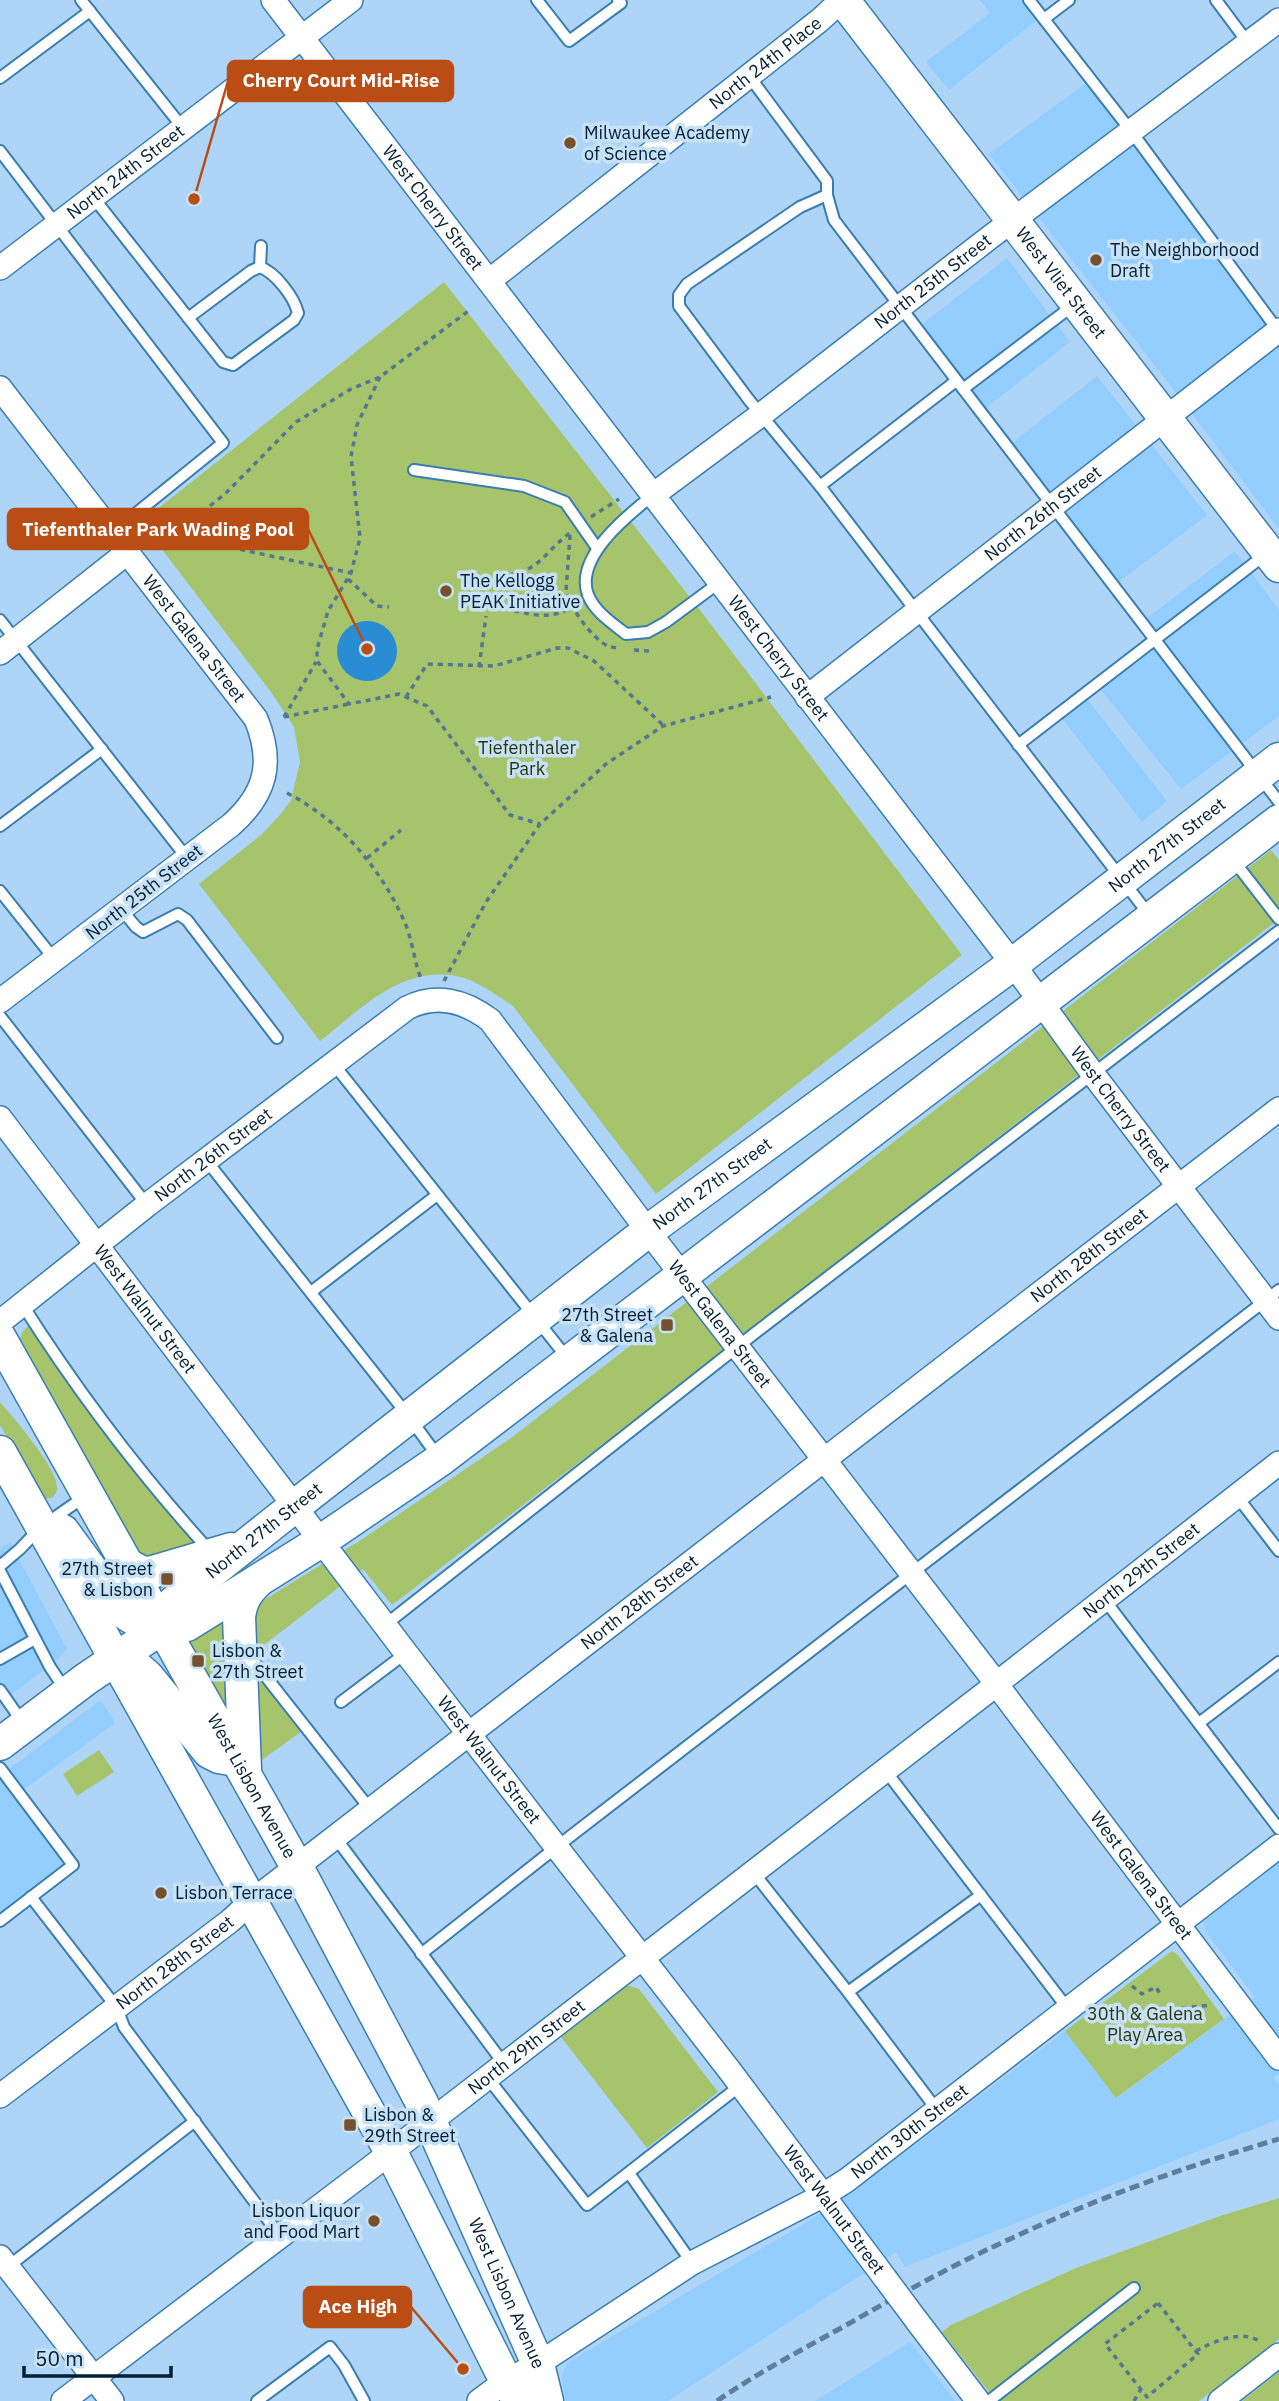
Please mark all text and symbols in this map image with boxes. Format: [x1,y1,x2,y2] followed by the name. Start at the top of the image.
[704,11,826,114] street label: North 24th Place
[228,61,453,101] callout: Cherry Court Mid-Rise
[242,68,440,92] text: Cherry Court Mid-Rise
[62,119,189,224] street label: North 24th Street
[584,121,750,165] place label: Milwaukee Academy of Science
[562,135,578,151] marker: Milwaukee Academy of Science
[377,140,488,275] street label: West Cherry Street
[1011,222,1112,343] street label: West Vliet Street
[869,228,996,334] street label: North 25th Street
[1110,238,1259,282] place label: The Neighborhood Draft
[1088,252,1104,268] marker: The Neighborhood Draft
[980,460,1106,566] street label: North 26th Street
[8,509,308,549] callout: Tiefenthaler Park Wading Pool
[22,517,294,541] text: Tiefenthaler Park Wading Pool
[460,569,580,613] place label: The Kellogg PEAK Initiative
[138,570,251,707] street label: West Galena Street
[438,583,454,599] marker: The Kellogg PEAK Initiative
[723,591,834,725] street label: West Cherry Street
[478,736,576,780] park label: Tiefenthaler Park
[1103,792,1230,897] street label: North 27th Street
[81,839,207,944] street label: North 25th Street
[1066,1042,1176,1177] street label: West Cherry Street
[149,1102,277,1207] street label: North 26th Street
[648,1132,776,1235] street label: North 27th Street
[1026,1202,1152,1308] street label: North 28th Street
[89,1240,202,1378] street label: West Walnut Street
[664,1255,777,1392] street label: West Galena Street
[561,1303,653,1347] place label: 27th Street & Galena
[659,1317,675,1333] marker: 27th Street & Galena
[201,1477,326,1584] street label: North 27th Street
[1078,1517,1204,1623] street label: North 29th Street
[576,1549,703,1654] street label: North 28th Street
[61,1557,153,1601] place label: 27th Street & Lisbon
[159,1571,175,1587] marker: 27th Street & Lisbon
[212,1639,304,1683] place label: Lisbon & 27th Street
[190,1653,206,1669] marker: Lisbon & 27th Street
[433,1691,546,1828] street label: West Walnut Street
[202,1710,302,1862] street label: West Lisbon Avenue
[1085,1806,1198,1944] street label: West Galena Street
[175,1881,293,1904] place label: Lisbon Terrace
[153,1885,169,1901] marker: Lisbon Terrace
[111,1910,238,2015] street label: North 28th Street
[463,1994,589,2100] street label: North 29th Street
[1087,2002,1203,2046] park label: 30th & Galena Play Area
[846,2079,973,2184] street label: North 30th Street
[364,2103,456,2147] place label: Lisbon & 29th Street
[342,2117,358,2133] marker: Lisbon & 29th Street
[779,2140,890,2279] street label: West Walnut Street
[244,2199,360,2243] place label: Lisbon Liquor and Food Mart
[366,2213,382,2229] marker: Lisbon Liquor and Food Mart
[464,2214,551,2372] street label: West Lisbon Avenue
[304,2287,411,2327] callout: Ace High
[319,2294,397,2318] text: Ace High
[24,2334,172,2378] scale bar
[35,2344,84,2372] text: 50 m

